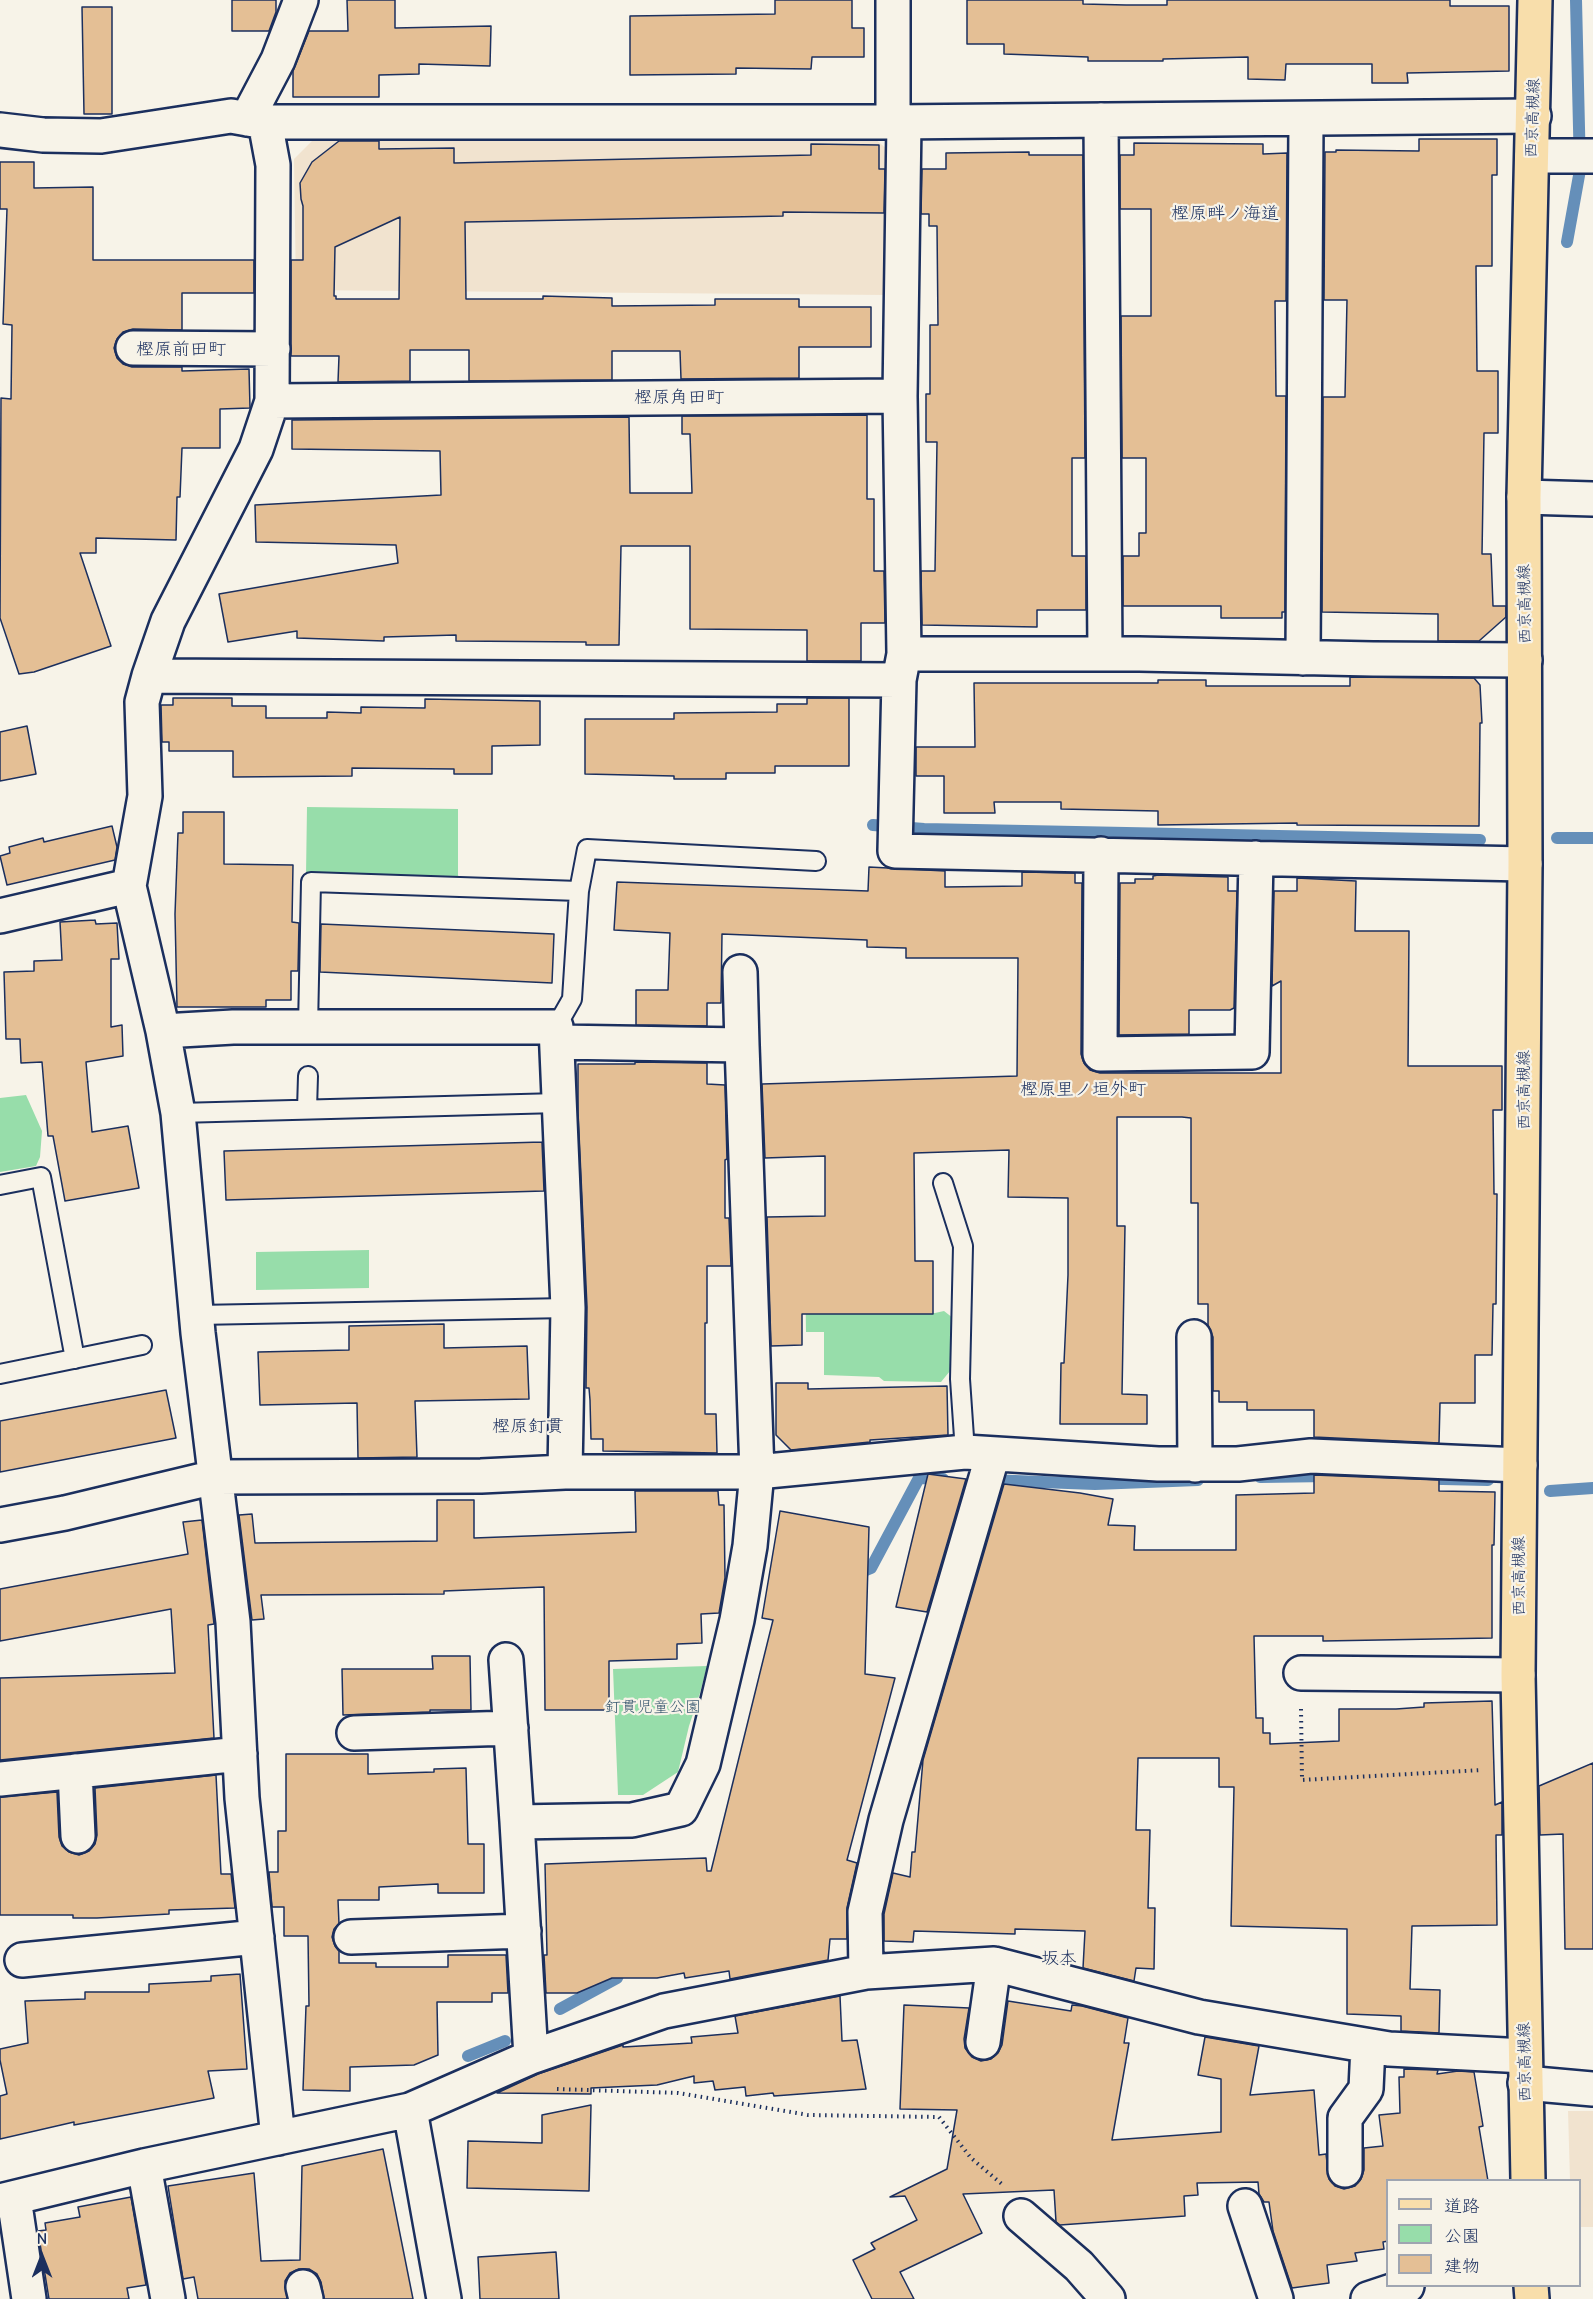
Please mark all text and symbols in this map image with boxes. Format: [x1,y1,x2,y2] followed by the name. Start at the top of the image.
[1522,78,1544,158] street label: 西京高槻線
[1171,203,1279,225] district label: 樫原畔ノ海道
[136,339,226,361] district label: 樫原前田町
[634,387,724,409] district label: 樫原角田町
[1515,564,1535,644] street label: 西京高槻線
[1514,1050,1534,1130] street label: 西京高槻線
[1020,1079,1146,1101] district label: 樫原里ノ垣外町
[492,1416,564,1438] district label: 樫原釘貫
[1509,1536,1529,1616] street label: 西京高槻線
[605,1697,701,1717] park label: 釘貫児童公園
[1041,1948,1077,1970] district label: 坂本
[1515,2022,1535,2102] street label: 西京高槻線
[1386,2179,1581,2287] legend
[1444,2196,1480,2217] text: 道路
[1444,2226,1480,2247] text: 公園
[12,2227,72,2287] north arrow
[37,2230,47,2248] text: N
[1444,2256,1480,2277] text: 建物

